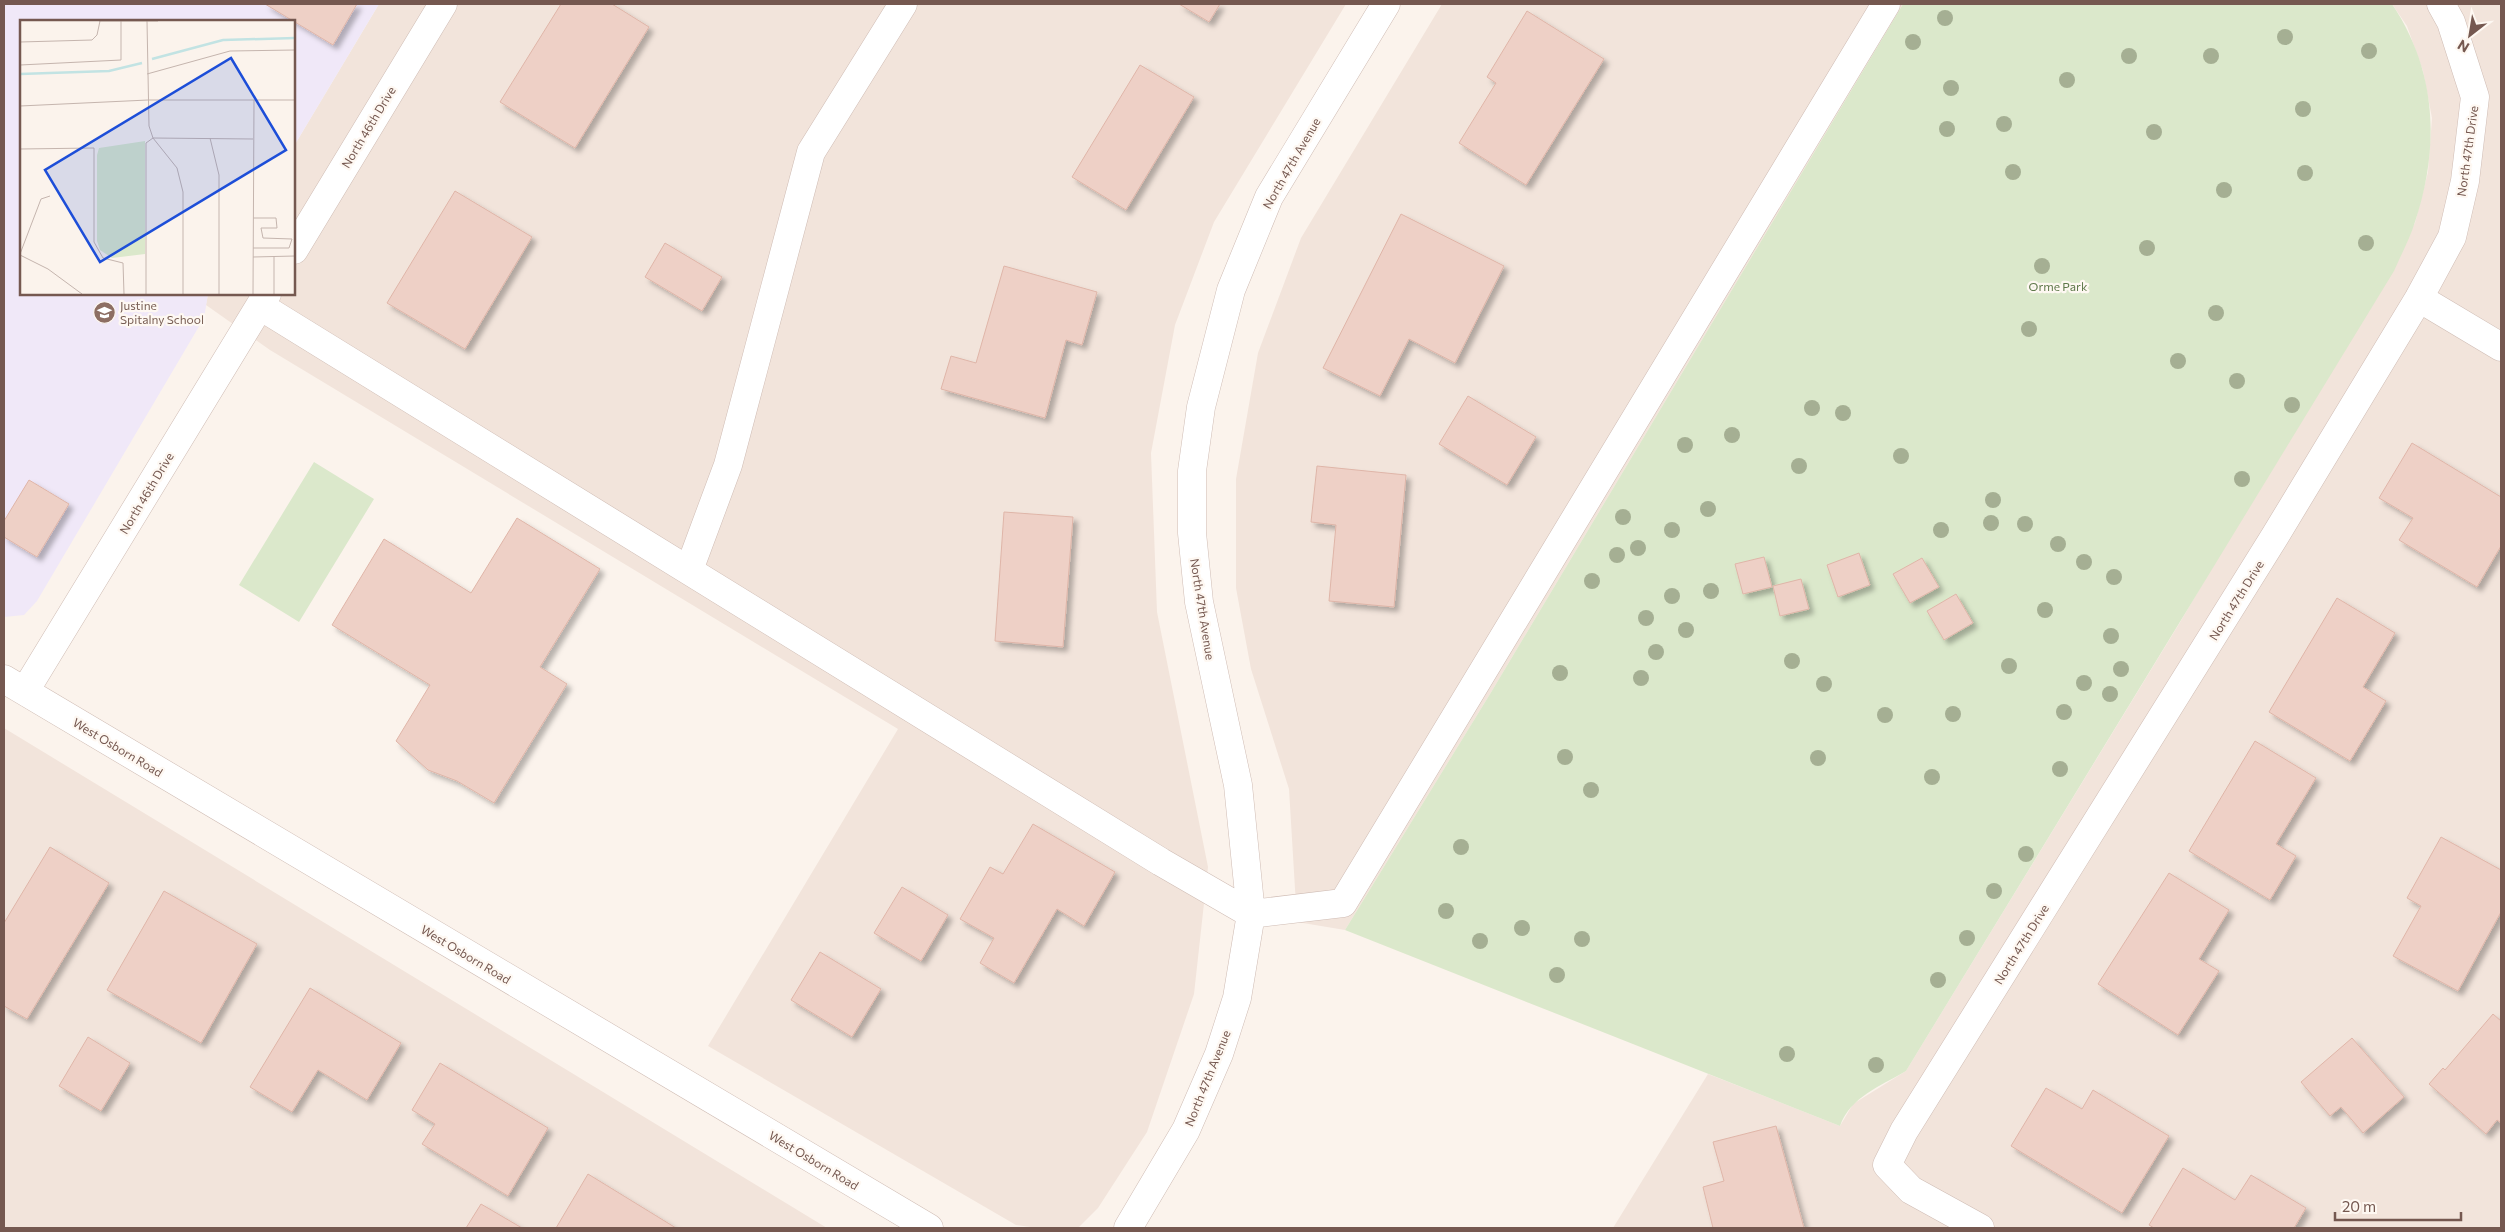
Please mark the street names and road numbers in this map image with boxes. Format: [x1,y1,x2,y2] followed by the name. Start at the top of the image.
[338,84,398,170] street label: North 46th Drive
[2454,105,2480,197] street label: North 47th Drive
[1259,115,1323,211] street label: North 47th Avenue
[116,450,176,536] street label: North 46th Drive
[1188,557,1218,661] street label: North 47th Avenue
[2206,557,2266,643] street label: North 47th Drive
[71,715,165,779] street label: West Osborn Road
[1991,901,2051,987] street label: North 47th Drive
[419,922,513,986] street label: West Osborn Road
[1181,1028,1233,1128] street label: North 47th Avenue
[767,1128,861,1192] street label: West Osborn Road

